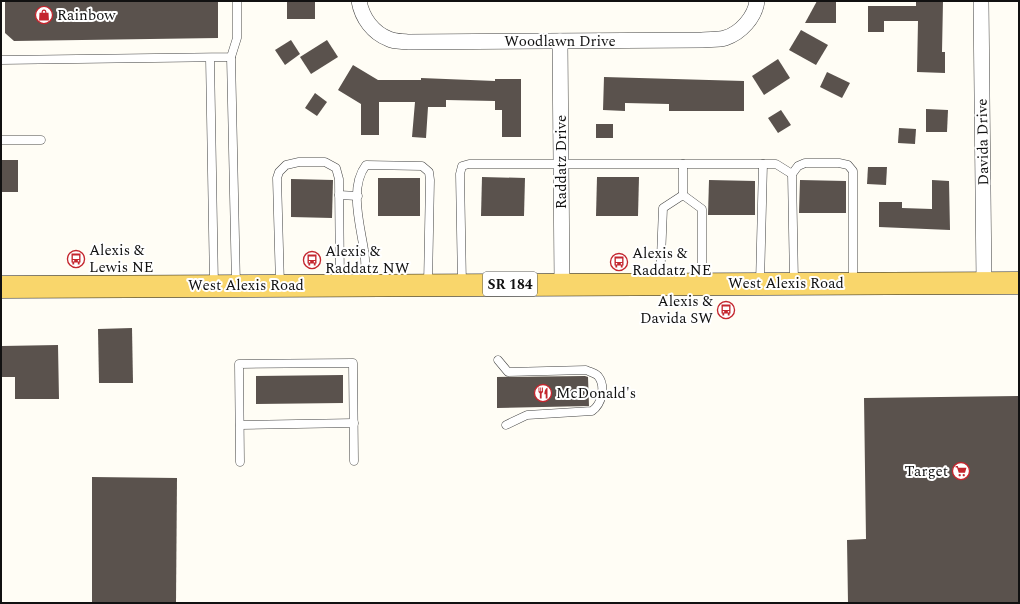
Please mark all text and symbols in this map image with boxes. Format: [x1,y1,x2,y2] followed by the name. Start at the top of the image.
[57,4,116,27] place label: Rainbow
[34,5,54,25] shop icon: Rainbow
[504,30,616,53] street label: Woodlawn Drive
[971,98,995,186] street label: Davida Drive
[550,115,573,209] street label: Raddatz Drive
[89,239,154,279] place label: Alexis & Lewis NE
[325,240,410,280] place label: Alexis & Raddatz NW
[632,242,711,282] place label: Alexis & Raddatz NE
[66,249,86,269] bus stop icon: Alexis & Lewis NE
[302,250,322,270] bus stop icon: Alexis & Raddatz NW
[609,252,629,272] bus stop icon: Alexis & Raddatz NE
[483,272,537,296] road number: SR 184
[728,272,844,295] street label: West Alexis Road
[188,274,304,297] street label: West Alexis Road
[640,290,714,330] place label: Alexis & Davida SW
[716,300,736,320] bus stop icon: Alexis & Davida SW
[556,382,636,405] place label: McDonald's
[533,383,553,403] restaurant icon: McDonald's
[905,460,948,483] place label: Target
[951,461,971,481] supermarket icon: Target

